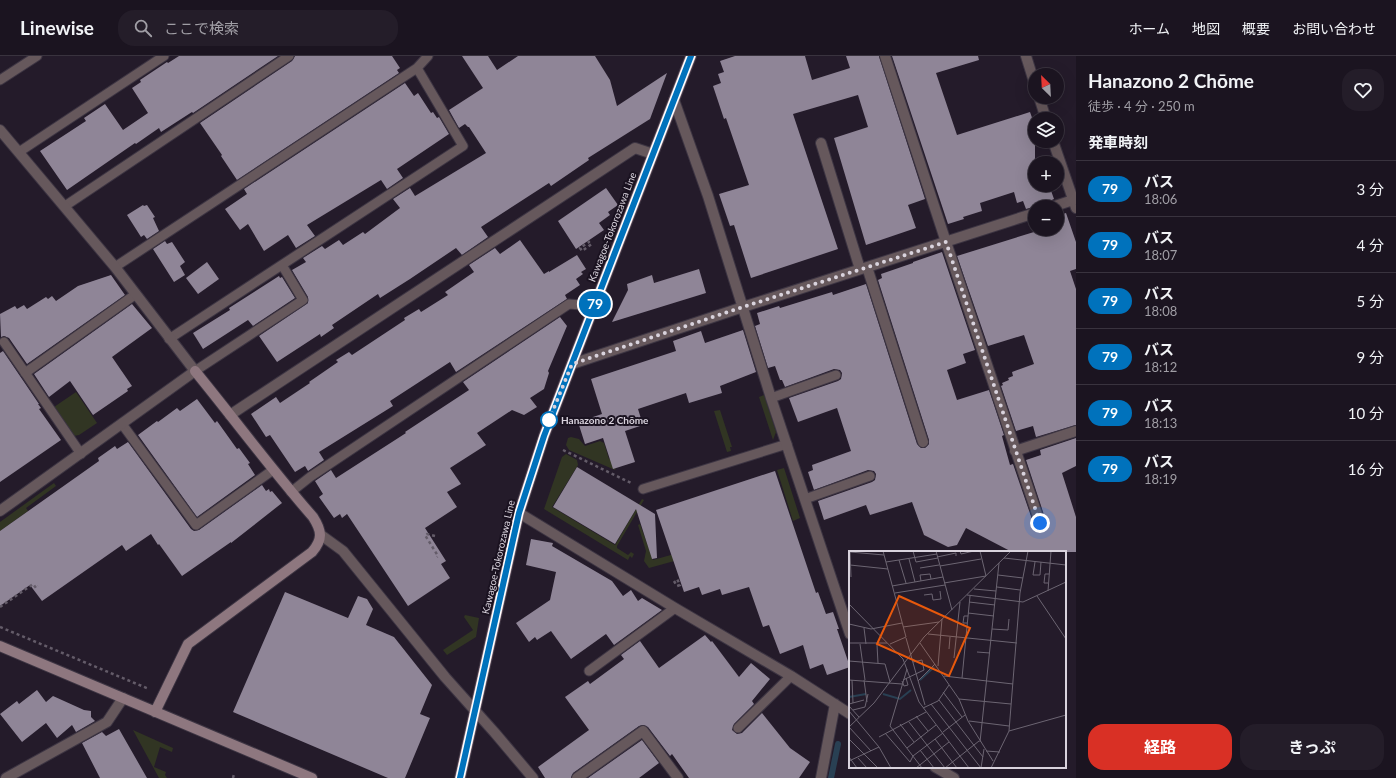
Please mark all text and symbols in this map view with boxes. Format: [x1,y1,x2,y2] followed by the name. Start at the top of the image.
[118,10,398,46] search box
[20,16,94,39] text: Linewise
[132,17,154,39] icon: search
[164,19,239,37] text: ここで検索
[1128,20,1170,37] text: ホーム
[1192,20,1220,37] text: 地図
[1242,20,1270,37] text: 概要
[1292,20,1376,37] text: お問い合わせ
[1028,68,1064,104] north arrow
[1028,68,1064,236] map controls
[1088,69,1254,92] text: Hanazono 2 Chōme
[1342,69,1384,111] button: heart
[1088,98,1195,114] text: 徒歩 · 4 分 · 250 m
[1028,112,1064,148] button: layers
[1088,133,1148,151] text: 発車時刻
[1028,156,1064,192] button: +
[586,170,638,284] street label: Kawagoe-Tokorozawa Line
[1144,172,1174,190] text: バス
[1102,180,1118,197] text: 79
[1356,180,1384,198] text: 3 分
[1144,191,1177,207] text: 18:06
[1028,200,1064,236] button: −
[1144,228,1174,246] text: バス
[1102,236,1118,253] text: 79
[1356,236,1384,254] text: 4 分
[1144,247,1177,263] text: 18:07
[1144,284,1174,302] text: バス
[577,291,613,317] line badge: 79
[1102,292,1118,309] text: 79
[1356,292,1384,310] text: 5 分
[587,295,603,312] text: 79
[1144,303,1177,319] text: 18:08
[1144,340,1174,358] text: バス
[1102,348,1118,365] text: 79
[1356,348,1384,366] text: 9 分
[1144,359,1177,375] text: 18:12
[1144,396,1174,414] text: バス
[1102,404,1118,421] text: 79
[1348,404,1384,422] text: 10 分
[540,411,558,429] marker: Hanazono 2 Chōme
[561,414,649,426] place label: Hanazono 2 Chōme
[1144,415,1177,431] text: 18:13
[1144,452,1174,470] text: バス
[1102,460,1118,477] text: 79
[1348,460,1384,478] text: 16 分
[1144,471,1177,487] text: 18:19
[479,499,517,615] street label: Kawagoe-Tokorozawa Line
[1030,513,1050,533] your location
[849,551,1066,768] inset map
[1088,724,1232,770] button: 経路
[1240,724,1384,770] button: きっぷ

